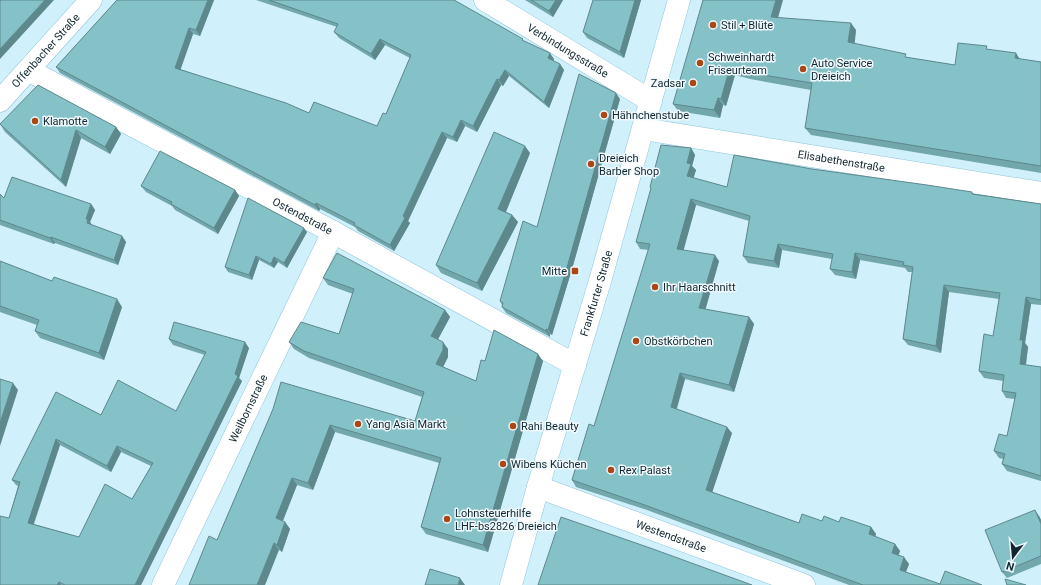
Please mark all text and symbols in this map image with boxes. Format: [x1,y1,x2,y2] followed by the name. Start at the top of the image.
[9,11,82,90] street label: Offenbacher Straße
[721,19,773,32] place label: Stil + Blüte
[708,20,718,30] marker: Stil + Blüte
[525,21,611,80] street label: Verbindungsstraße
[708,51,775,77] place label: Schweinhardt Friseurteam
[811,57,873,83] place label: Auto Service Dreieich
[695,58,705,68] marker: Schweinhardt Friseurteam
[798,64,808,74] marker: Auto Service Dreieich
[651,77,685,90] place label: Zadsar
[688,78,698,88] marker: Zadsar
[612,109,689,122] place label: Hähnchenstube
[599,110,609,120] marker: Hähnchenstube
[43,115,88,128] place label: Klamotte
[30,116,40,126] marker: Klamotte
[797,147,886,174] street label: Elisabethenstraße
[599,152,659,178] place label: Dreieich Barber Shop
[586,159,596,169] marker: Dreieich Barber Shop
[270,195,335,237] street label: Ostendstraße
[577,249,615,338] street label: Frankfurter Straße
[542,265,567,278] place label: Mitte
[570,266,580,276] marker: Mitte
[663,281,736,294] place label: Ihr Haarschnitt
[650,282,660,292] marker: Ihr Haarschnitt
[644,335,713,348] place label: Obstkörbchen
[631,336,641,346] marker: Obstkörbchen
[226,372,270,445] street label: Weilbornstraße
[366,418,446,431] place label: Yang Asia Markt
[353,419,363,429] marker: Yang Asia Markt
[521,420,580,433] place label: Rahi Beauty
[508,421,518,431] marker: Rahi Beauty
[511,458,587,471] place label: Wibens Küchen
[498,459,508,469] marker: Wibens Küchen
[619,464,671,477] place label: Rex Palast
[606,465,616,475] marker: Rex Palast
[455,507,557,533] place label: Lohnsteuerhilfe LHF-bs2826 Dreieich
[442,514,452,524] marker: Lohnsteuerhilfe LHF-bs2826 Dreieich
[634,517,708,555] street label: Westendstraße
[993,537,1033,577] north arrow
[1005,559,1016,573] text: N

